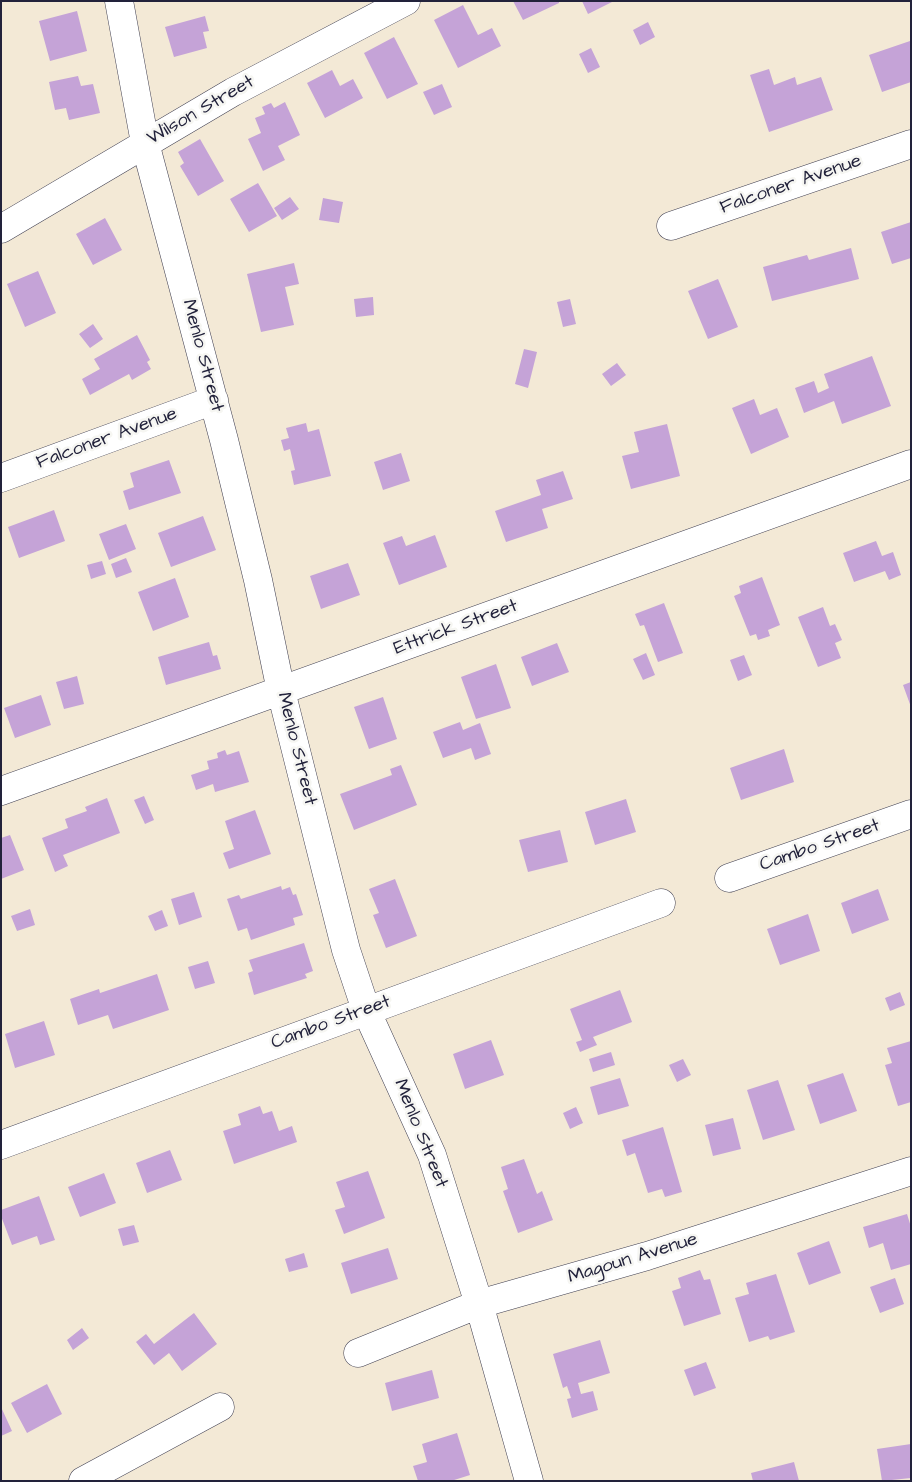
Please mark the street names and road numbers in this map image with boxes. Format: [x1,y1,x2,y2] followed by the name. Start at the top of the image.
[143,71,259,151] street label: Wilson Street
[717,150,865,220] street label: Falconer Avenue
[176,297,228,415] street label: Menlo Street
[34,403,180,475] street label: Falconer Avenue
[391,595,521,661] street label: Ettrick Street
[271,690,321,808] street label: Menlo Street
[757,815,883,877] street label: Cambo Street
[268,991,394,1055] street label: Cambo Street
[388,1076,452,1192] street label: Menlo Street
[565,1228,701,1290] street label: Magoun Avenue

